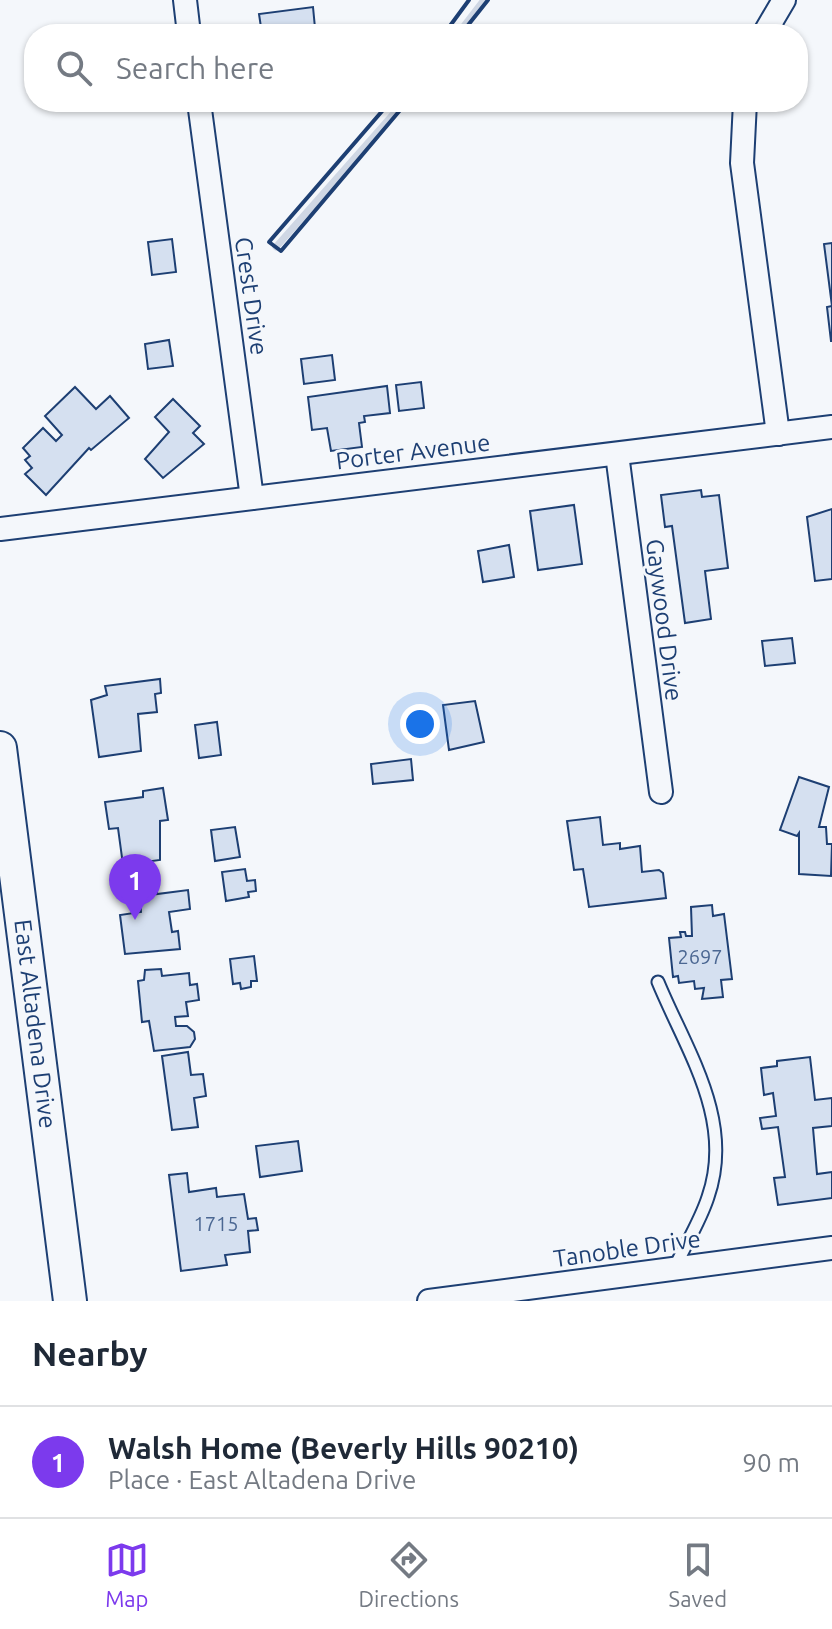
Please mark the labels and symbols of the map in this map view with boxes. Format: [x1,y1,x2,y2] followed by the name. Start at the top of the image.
[230,235,273,357] street label: Crest Drive
[334,429,492,474] street label: Porter Avenue
[641,537,688,703] street label: Gaywood Drive
[400,704,440,744] your location
[109,854,161,920] pin: 1
[9,918,62,1130] street label: East Altadena Drive
[677,945,723,968] house number: 2697
[193,1212,239,1235] house number: 1715
[552,1225,702,1272] street label: Tanoble Drive

